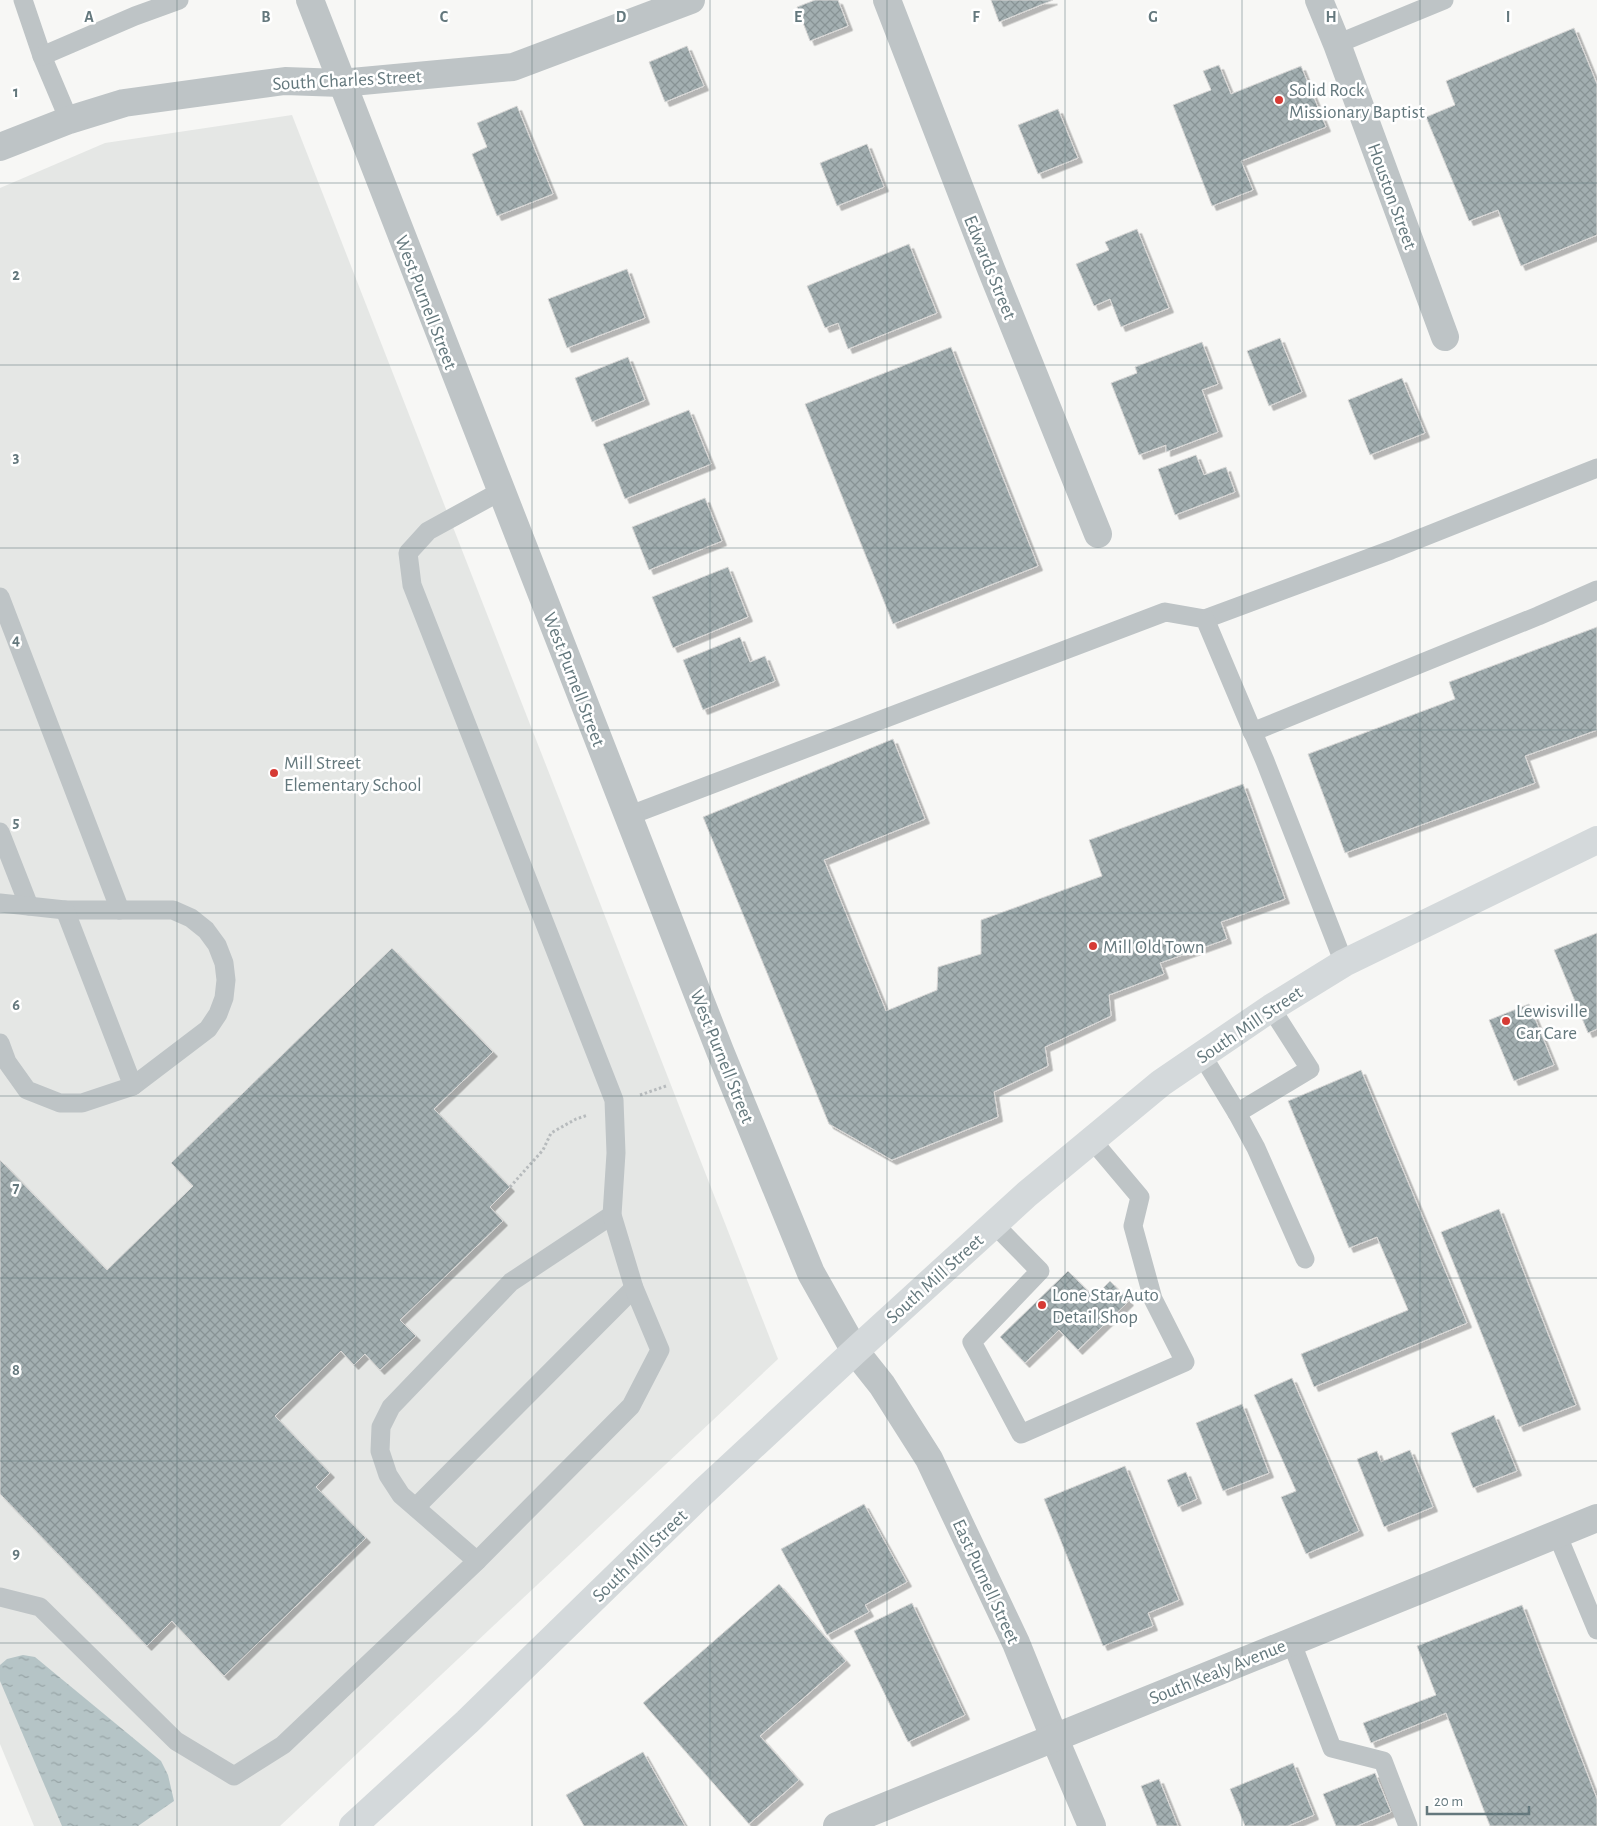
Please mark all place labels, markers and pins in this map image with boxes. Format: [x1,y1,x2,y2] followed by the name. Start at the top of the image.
[1289,81,1425,122] place label: Solid Rock Missionary Baptist
[1273,94,1285,106] marker: Solid Rock Missionary Baptist
[284,754,422,795] place label: Mill Street Elementary School
[268,767,280,779] marker: Mill Street Elementary School
[1103,938,1205,957] place label: Mill Old Town
[1087,940,1099,952] marker: Mill Old Town
[1516,1002,1588,1043] place label: Lewisville Car Care
[1500,1015,1512,1027] marker: Lewisville Car Care
[1052,1286,1159,1327] place label: Lone Star Auto Detail Shop
[1036,1299,1048,1311] marker: Lone Star Auto Detail Shop

